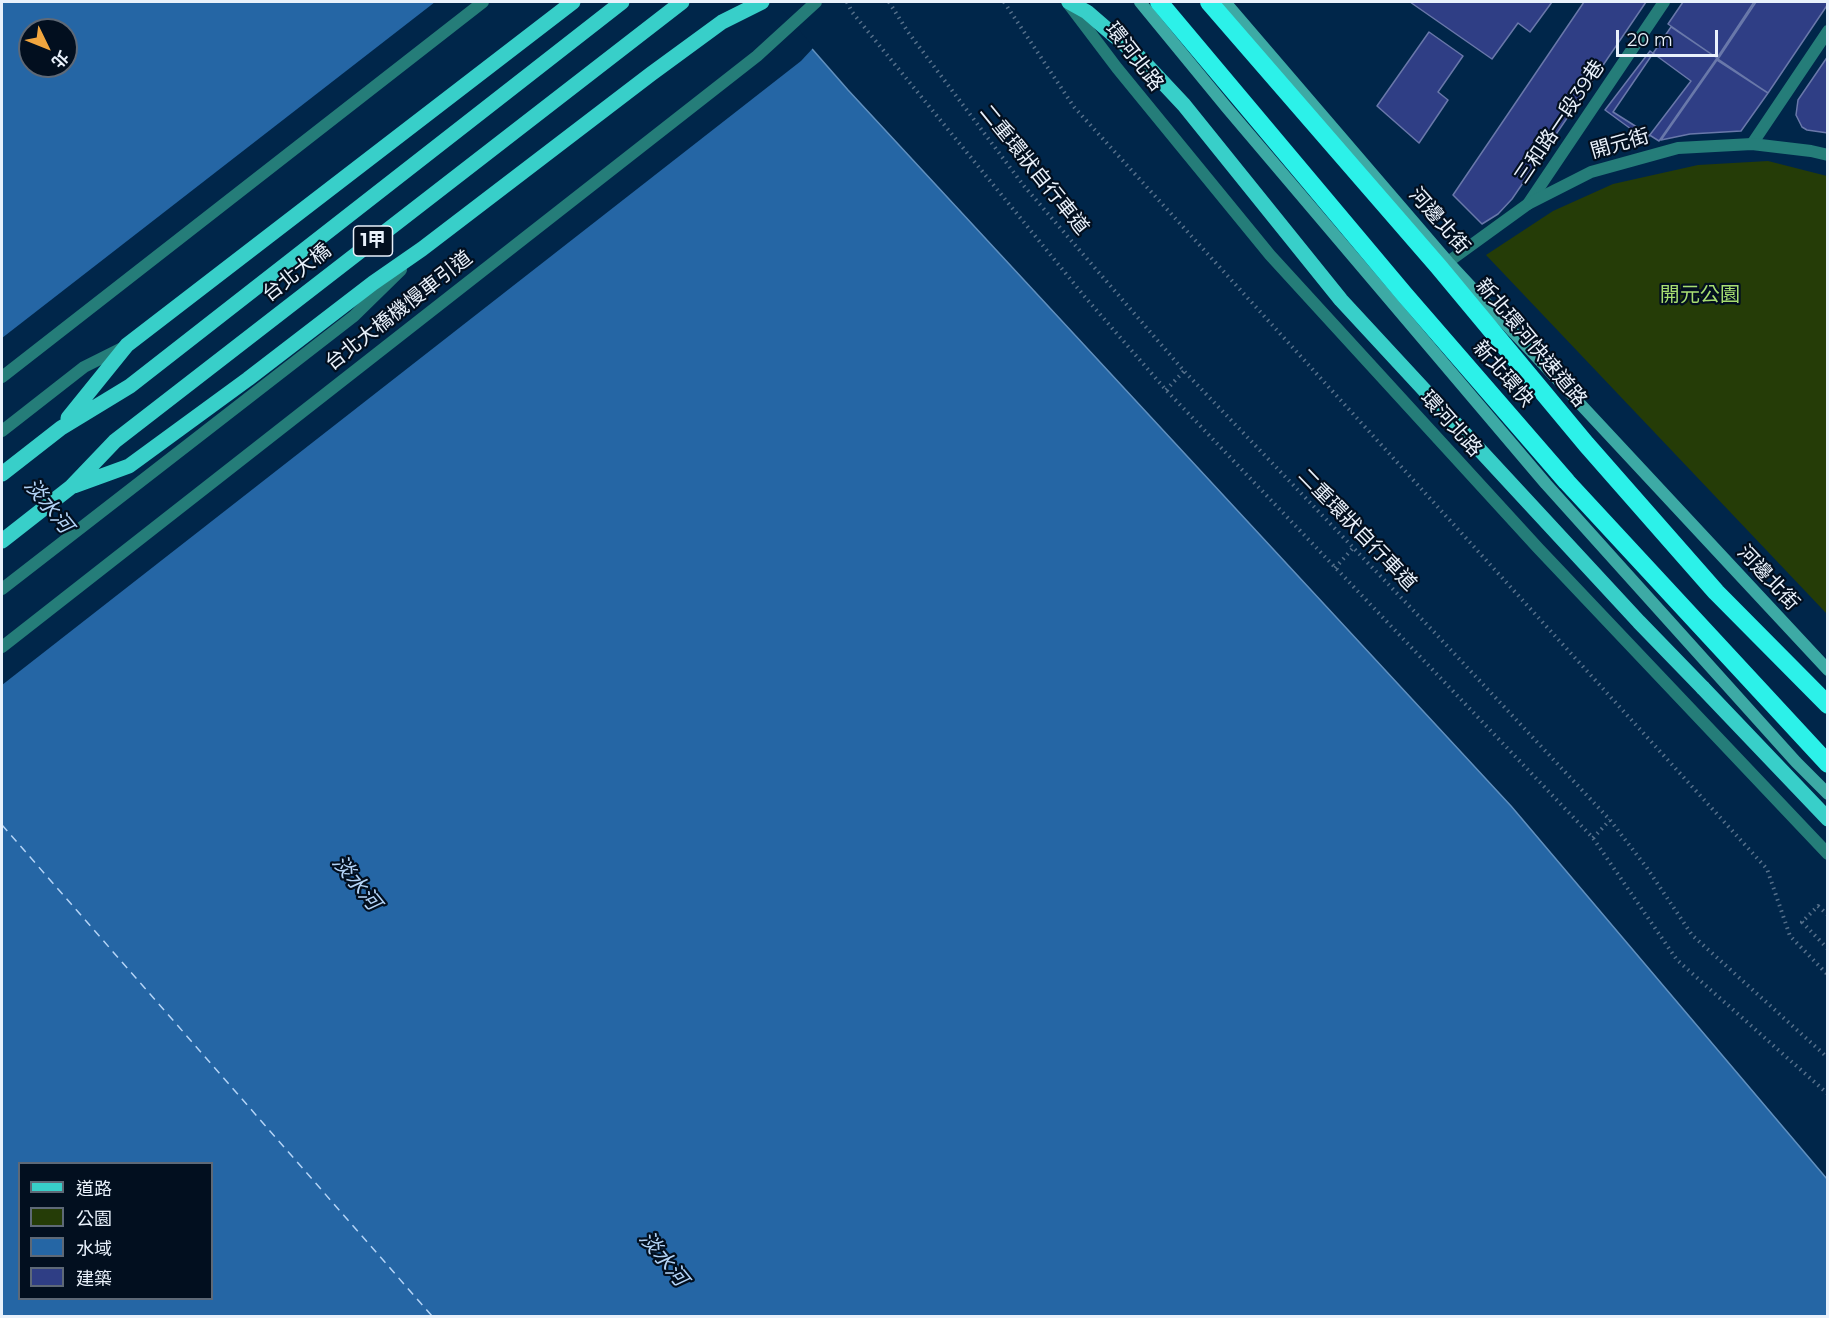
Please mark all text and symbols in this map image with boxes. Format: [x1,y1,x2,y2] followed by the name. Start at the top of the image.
[18,18,78,78] north arrow
[1100,18,1168,96] street label: 環河北路
[1619,18,1721,56] scale bar
[1627,29,1673,51] text: 20 m
[48,47,72,72] text: 北
[1510,56,1610,188] street label: 三和路一段39巷
[974,100,1094,240] street label: 二重環狀自行車道
[1588,124,1652,164] street label: 開元街
[1404,183,1474,259] street label: 河邊北街
[354,226,392,256] road number: 1甲
[258,239,336,307] street label: 台北大橋
[321,246,477,376] street label: 台北大橋機慢車引道
[1470,274,1592,412] street label: 新北環河快速道路
[1660,283,1740,307] park label: 開元公園
[1468,336,1538,412] street label: 新北環快
[1415,386,1487,462] street label: 環河北路
[1293,464,1421,596] street label: 二重環狀自行車道
[18,474,78,538] water label: 淡水河
[1732,541,1804,615] street label: 河邊北街
[326,851,386,915] water label: 淡水河
[18,1162,213,1300] legend
[76,1178,112,1200] text: 道路
[76,1208,112,1230] text: 公園
[633,1227,693,1291] water label: 淡水河
[76,1238,112,1260] text: 水域
[76,1268,112,1290] text: 建築

